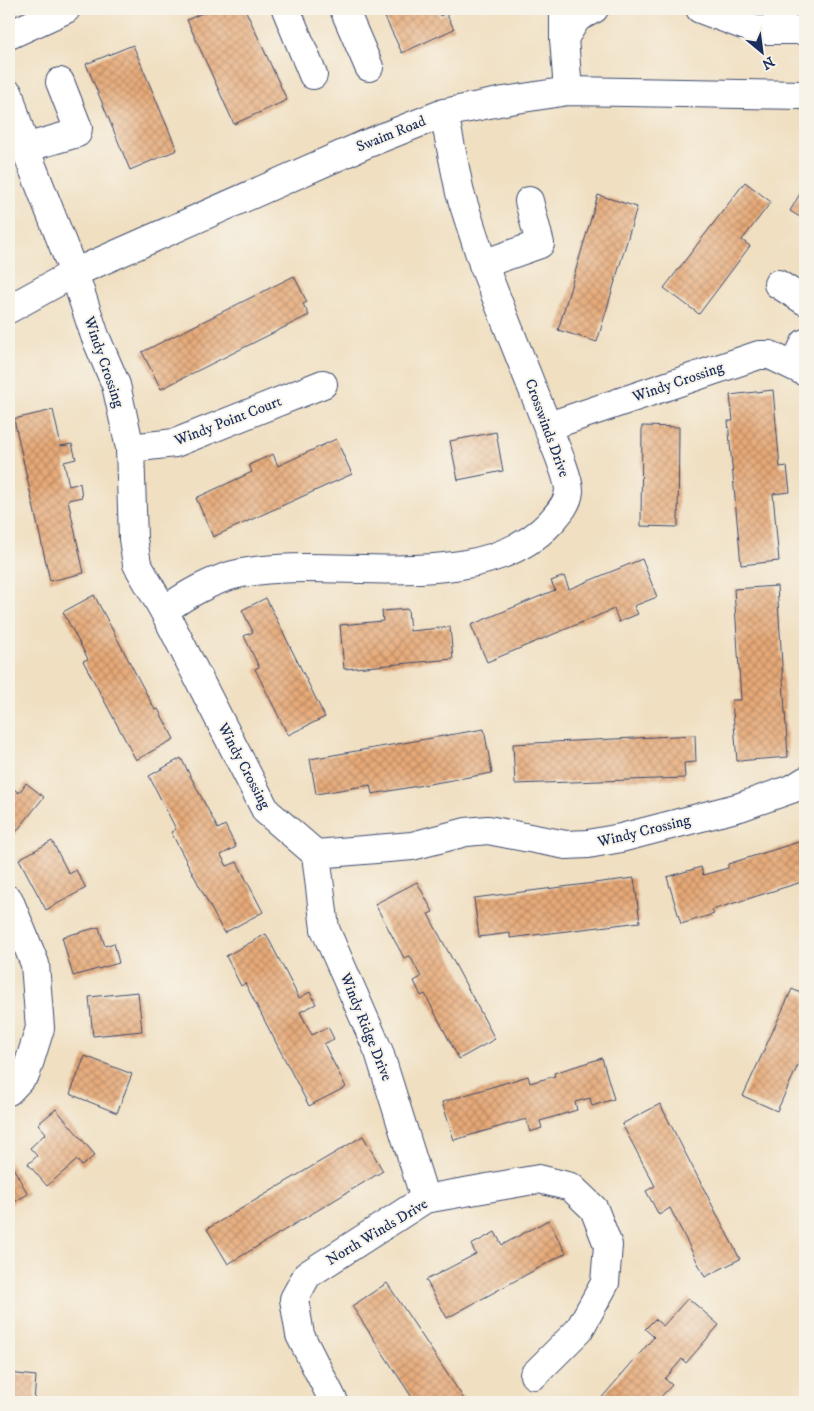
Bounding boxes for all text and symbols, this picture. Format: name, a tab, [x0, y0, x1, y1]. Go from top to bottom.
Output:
north arrow	[736, 28, 786, 78]
text: N	[758, 52, 777, 73]
street label: Swaim Road	[354, 111, 429, 157]
street label: Windy Crossing	[79, 313, 129, 411]
street label: Windy Crossing	[629, 357, 727, 407]
street label: Crosswinds Drive	[520, 376, 574, 480]
street label: Windy Point Court	[171, 392, 285, 451]
street label: Windy Crossing	[213, 719, 275, 813]
street label: Windy Crossing	[595, 810, 693, 852]
street label: Windy Ridge Drive	[335, 969, 396, 1084]
street label: North Winds Drive	[323, 1194, 431, 1270]

